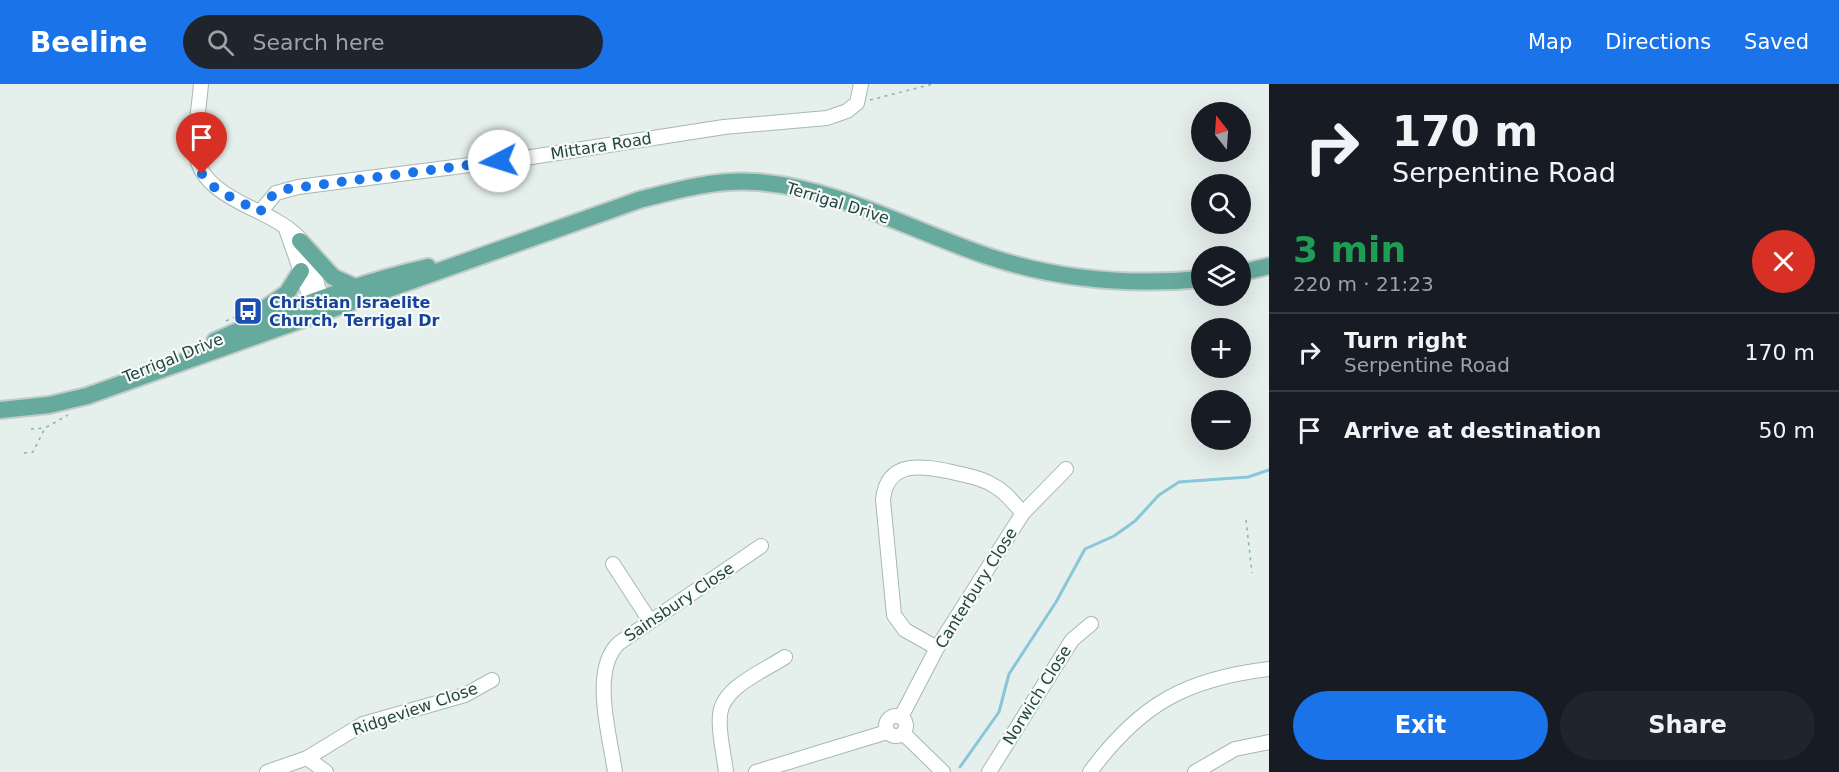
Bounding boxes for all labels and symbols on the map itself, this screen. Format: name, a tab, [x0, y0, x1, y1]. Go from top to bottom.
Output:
north arrow	[1191, 102, 1251, 162]
pin	[176, 112, 227, 174]
position arrow	[467, 129, 531, 193]
street label: Mittara Road	[549, 129, 653, 163]
street label: Terrigal Drive	[783, 178, 892, 228]
place label: Christian Israelite Church, Terrigal Dr	[269, 293, 439, 330]
bus stop icon: Christian Israelite Church, Terrigal Dr	[232, 295, 264, 327]
street label: Terrigal Drive	[119, 329, 226, 387]
street label: Canterbury Close	[931, 524, 1021, 652]
street label: Sainsbury Close	[621, 558, 737, 646]
street label: Norwich Close	[999, 642, 1075, 748]
street label: Ridgeview Close	[350, 679, 480, 739]

